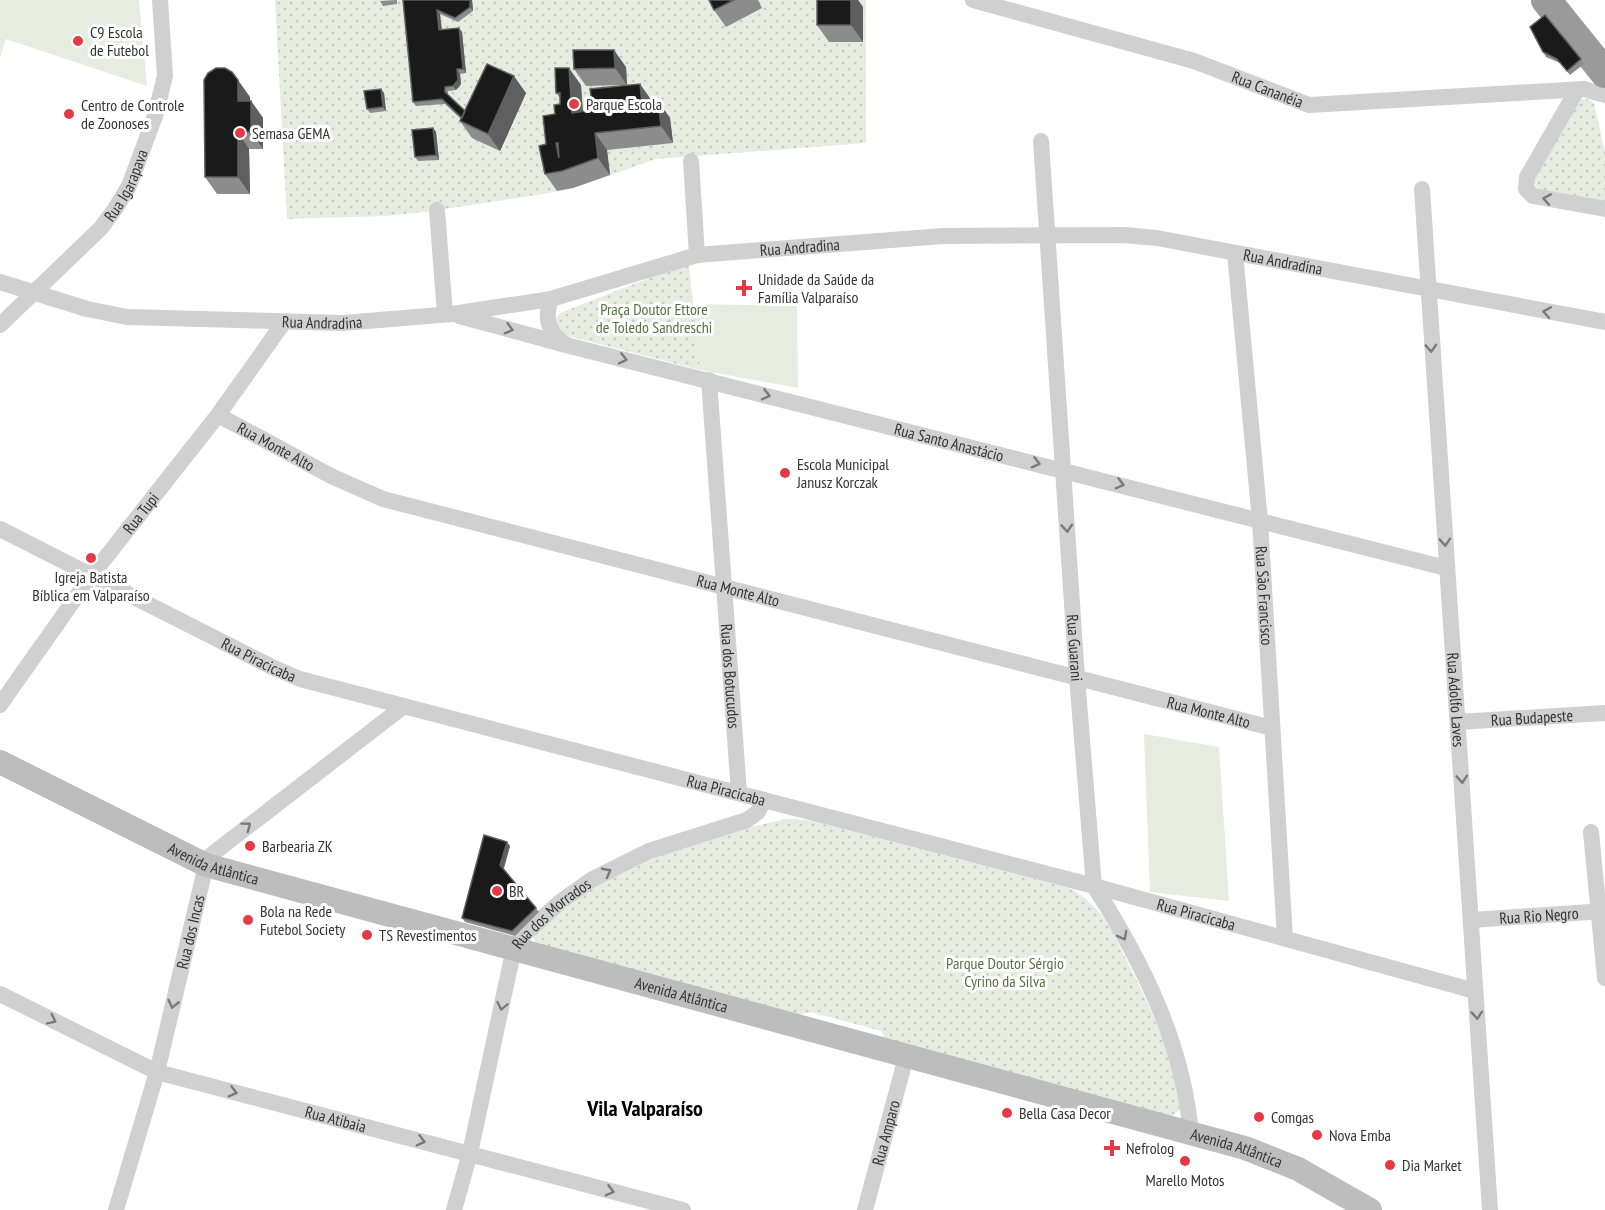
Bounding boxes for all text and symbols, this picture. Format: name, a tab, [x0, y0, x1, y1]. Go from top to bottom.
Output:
place label: C9 Escola de Futebol	[90, 22, 149, 60]
marker: C9 Escola de Futebol	[71, 34, 85, 48]
street label: Rua Cananéia	[1229, 66, 1306, 112]
place label: Parque Escola	[586, 94, 662, 114]
place label: Centro de Controle de Zoonoses	[81, 95, 184, 133]
marker: Parque Escola	[567, 97, 581, 111]
marker: Centro de Controle de Zoonoses	[62, 107, 76, 121]
place label: Semasa GEMA	[252, 123, 330, 143]
marker: Semasa GEMA	[233, 126, 247, 140]
street label: Rua Igarapava	[99, 146, 152, 225]
one-way arrow	[1543, 193, 1553, 206]
street label: Rua Andradina	[759, 234, 840, 260]
street label: Rua Andradina	[1242, 244, 1324, 279]
place label: Unidade da Saúde da Família Valparaíso	[758, 269, 874, 307]
marker: Unidade da Saúde da Família Valparaíso	[735, 279, 753, 297]
park label: Praça Doutor Ettore de Toledo Sandreschi	[596, 299, 712, 337]
one-way arrow	[1543, 306, 1552, 318]
street label: Rua Andradina	[282, 311, 363, 333]
one-way arrow	[504, 322, 514, 335]
one-way arrow	[1424, 343, 1437, 352]
one-way arrow	[618, 352, 628, 365]
one-way arrow	[760, 387, 770, 400]
street label: Rua Monte Alto	[234, 417, 318, 475]
street label: Rua Santo Anastácio	[892, 419, 1006, 466]
place label: Escola Municipal Janusz Korczak	[796, 454, 889, 492]
one-way arrow	[1031, 455, 1041, 468]
marker: Escola Municipal Janusz Korczak	[778, 466, 792, 480]
one-way arrow	[1115, 477, 1125, 490]
street label: Rua Tupi	[118, 488, 163, 538]
one-way arrow	[1061, 524, 1074, 533]
one-way arrow	[1438, 538, 1451, 547]
street label: Rua São Francisco	[1252, 545, 1277, 646]
marker: Igreja Batista Bíblica em Valparaíso	[84, 551, 98, 565]
place label: Igreja Batista Bíblica em Valparaíso	[32, 567, 150, 605]
street label: Rua Monte Alto	[694, 570, 782, 611]
street label: Rua Guarani	[1063, 614, 1087, 682]
street label: Rua dos Botucudos	[717, 623, 744, 729]
street label: Rua Piracicaba	[218, 633, 299, 686]
street label: Rua Adolfo Laves	[1443, 652, 1469, 748]
street label: Rua Monte Alto	[1165, 692, 1252, 732]
street label: Rua Budapeste	[1490, 705, 1573, 730]
street label: Rua Piracicaba	[685, 770, 768, 810]
one-way arrow	[1455, 774, 1468, 783]
one-way arrow	[241, 822, 252, 833]
place label: Barbearia ZK	[262, 836, 333, 856]
street label: Avenida Atlântica	[165, 838, 261, 889]
marker: Barbearia ZK	[243, 839, 257, 853]
one-way arrow	[601, 868, 611, 879]
street label: Rua dos Morrados	[507, 873, 595, 953]
place label: BR	[509, 881, 525, 901]
marker: BR	[490, 884, 504, 898]
street label: Rua dos Incas	[172, 893, 209, 971]
street label: Rua Piracicaba	[1155, 894, 1238, 935]
place label: Bola na Rede Futebol Society	[260, 901, 345, 939]
street label: Rua Rio Negro	[1499, 903, 1579, 928]
marker: Bola na Rede Futebol Society	[241, 913, 255, 927]
place label: TS Revestimentos	[379, 925, 477, 945]
marker: TS Revestimentos	[360, 928, 374, 942]
one-way arrow	[1116, 930, 1127, 941]
park label: Parque Doutor Sérgio Cyrino da Silva	[946, 953, 1064, 991]
street label: Avenida Atlântica	[633, 972, 730, 1017]
one-way arrow	[167, 999, 180, 1009]
one-way arrow	[496, 1000, 509, 1010]
one-way arrow	[1470, 1011, 1483, 1020]
one-way arrow	[46, 1013, 57, 1024]
one-way arrow	[227, 1084, 237, 1097]
district label: Vila Valparaíso	[586, 1094, 703, 1122]
street label: Rua Amparo	[867, 1098, 904, 1168]
street label: Rua Atibaia	[303, 1101, 368, 1136]
place label: Bella Casa Decor	[1019, 1103, 1111, 1123]
marker: Bella Casa Decor	[1000, 1106, 1014, 1120]
place label: Comgas	[1271, 1107, 1314, 1127]
marker: Comgas	[1252, 1110, 1266, 1124]
street label: Avenida Atlântica	[1188, 1124, 1286, 1172]
place label: Nova Emba	[1329, 1125, 1391, 1145]
marker: Nova Emba	[1310, 1128, 1324, 1142]
one-way arrow	[416, 1133, 426, 1146]
place label: Nefrolog	[1126, 1138, 1174, 1158]
marker: Nefrolog	[1103, 1139, 1121, 1157]
marker: Marello Motos	[1178, 1154, 1192, 1168]
place label: Dia Market	[1402, 1155, 1462, 1175]
marker: Dia Market	[1383, 1158, 1397, 1172]
place label: Marello Motos	[1145, 1170, 1225, 1190]
one-way arrow	[605, 1183, 615, 1196]

